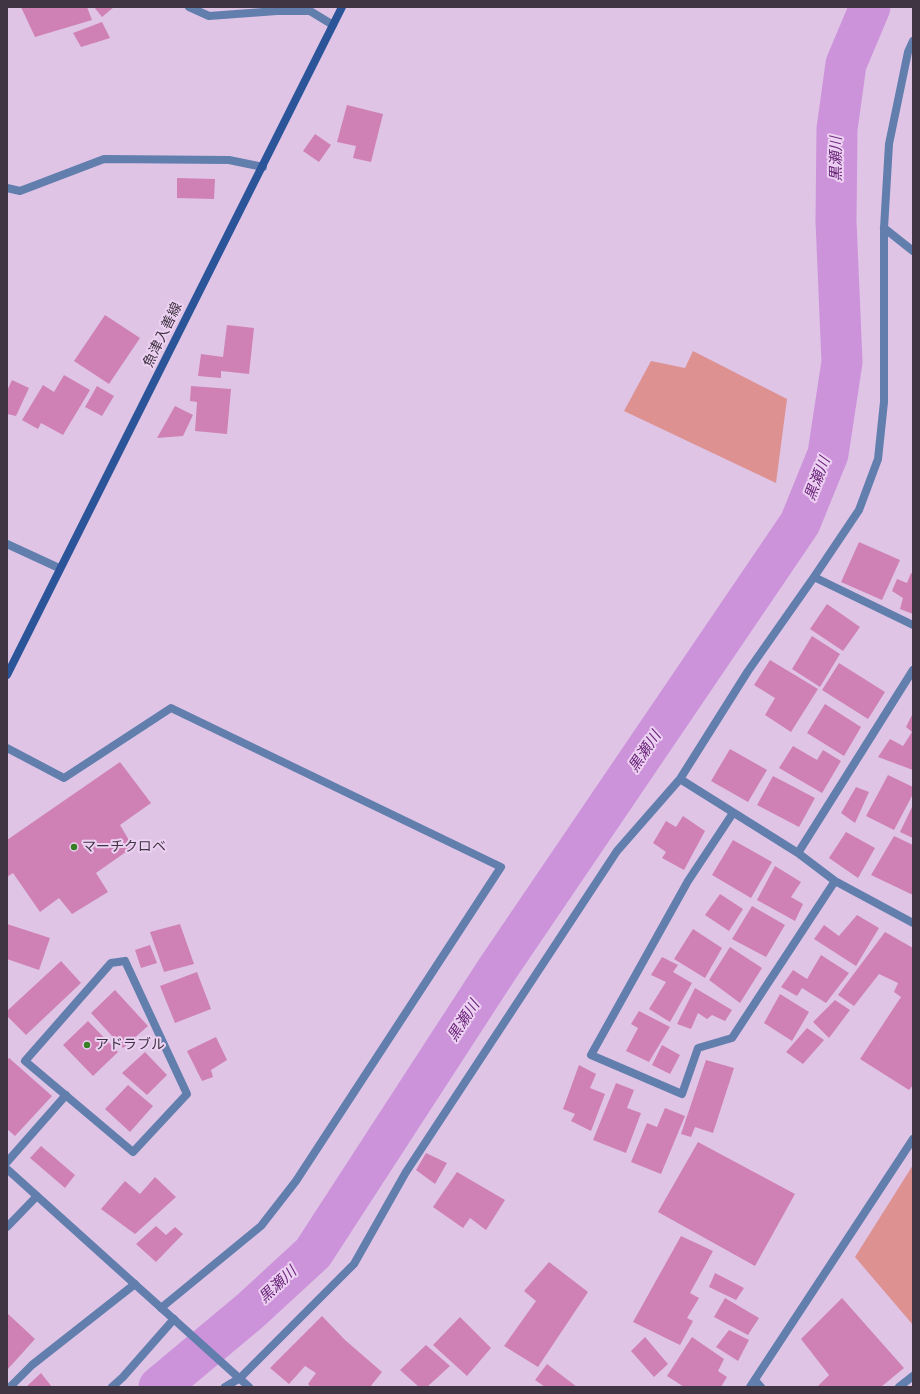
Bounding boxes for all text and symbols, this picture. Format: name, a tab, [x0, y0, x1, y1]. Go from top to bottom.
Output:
water label: 黒瀬川	[828, 137, 846, 181]
street label: 魚津入善線	[140, 300, 186, 370]
water label: 黒瀬川	[802, 455, 834, 503]
water label: 黒瀬川	[625, 728, 665, 776]
place label: マーチクロベ	[82, 839, 166, 855]
marker: マーチクロベ	[69, 842, 79, 852]
water label: 黒瀬川	[444, 997, 484, 1045]
place label: アドラブル	[95, 1037, 165, 1053]
marker: アドラブル	[82, 1040, 92, 1050]
water label: 黒瀬川	[255, 1263, 301, 1307]

